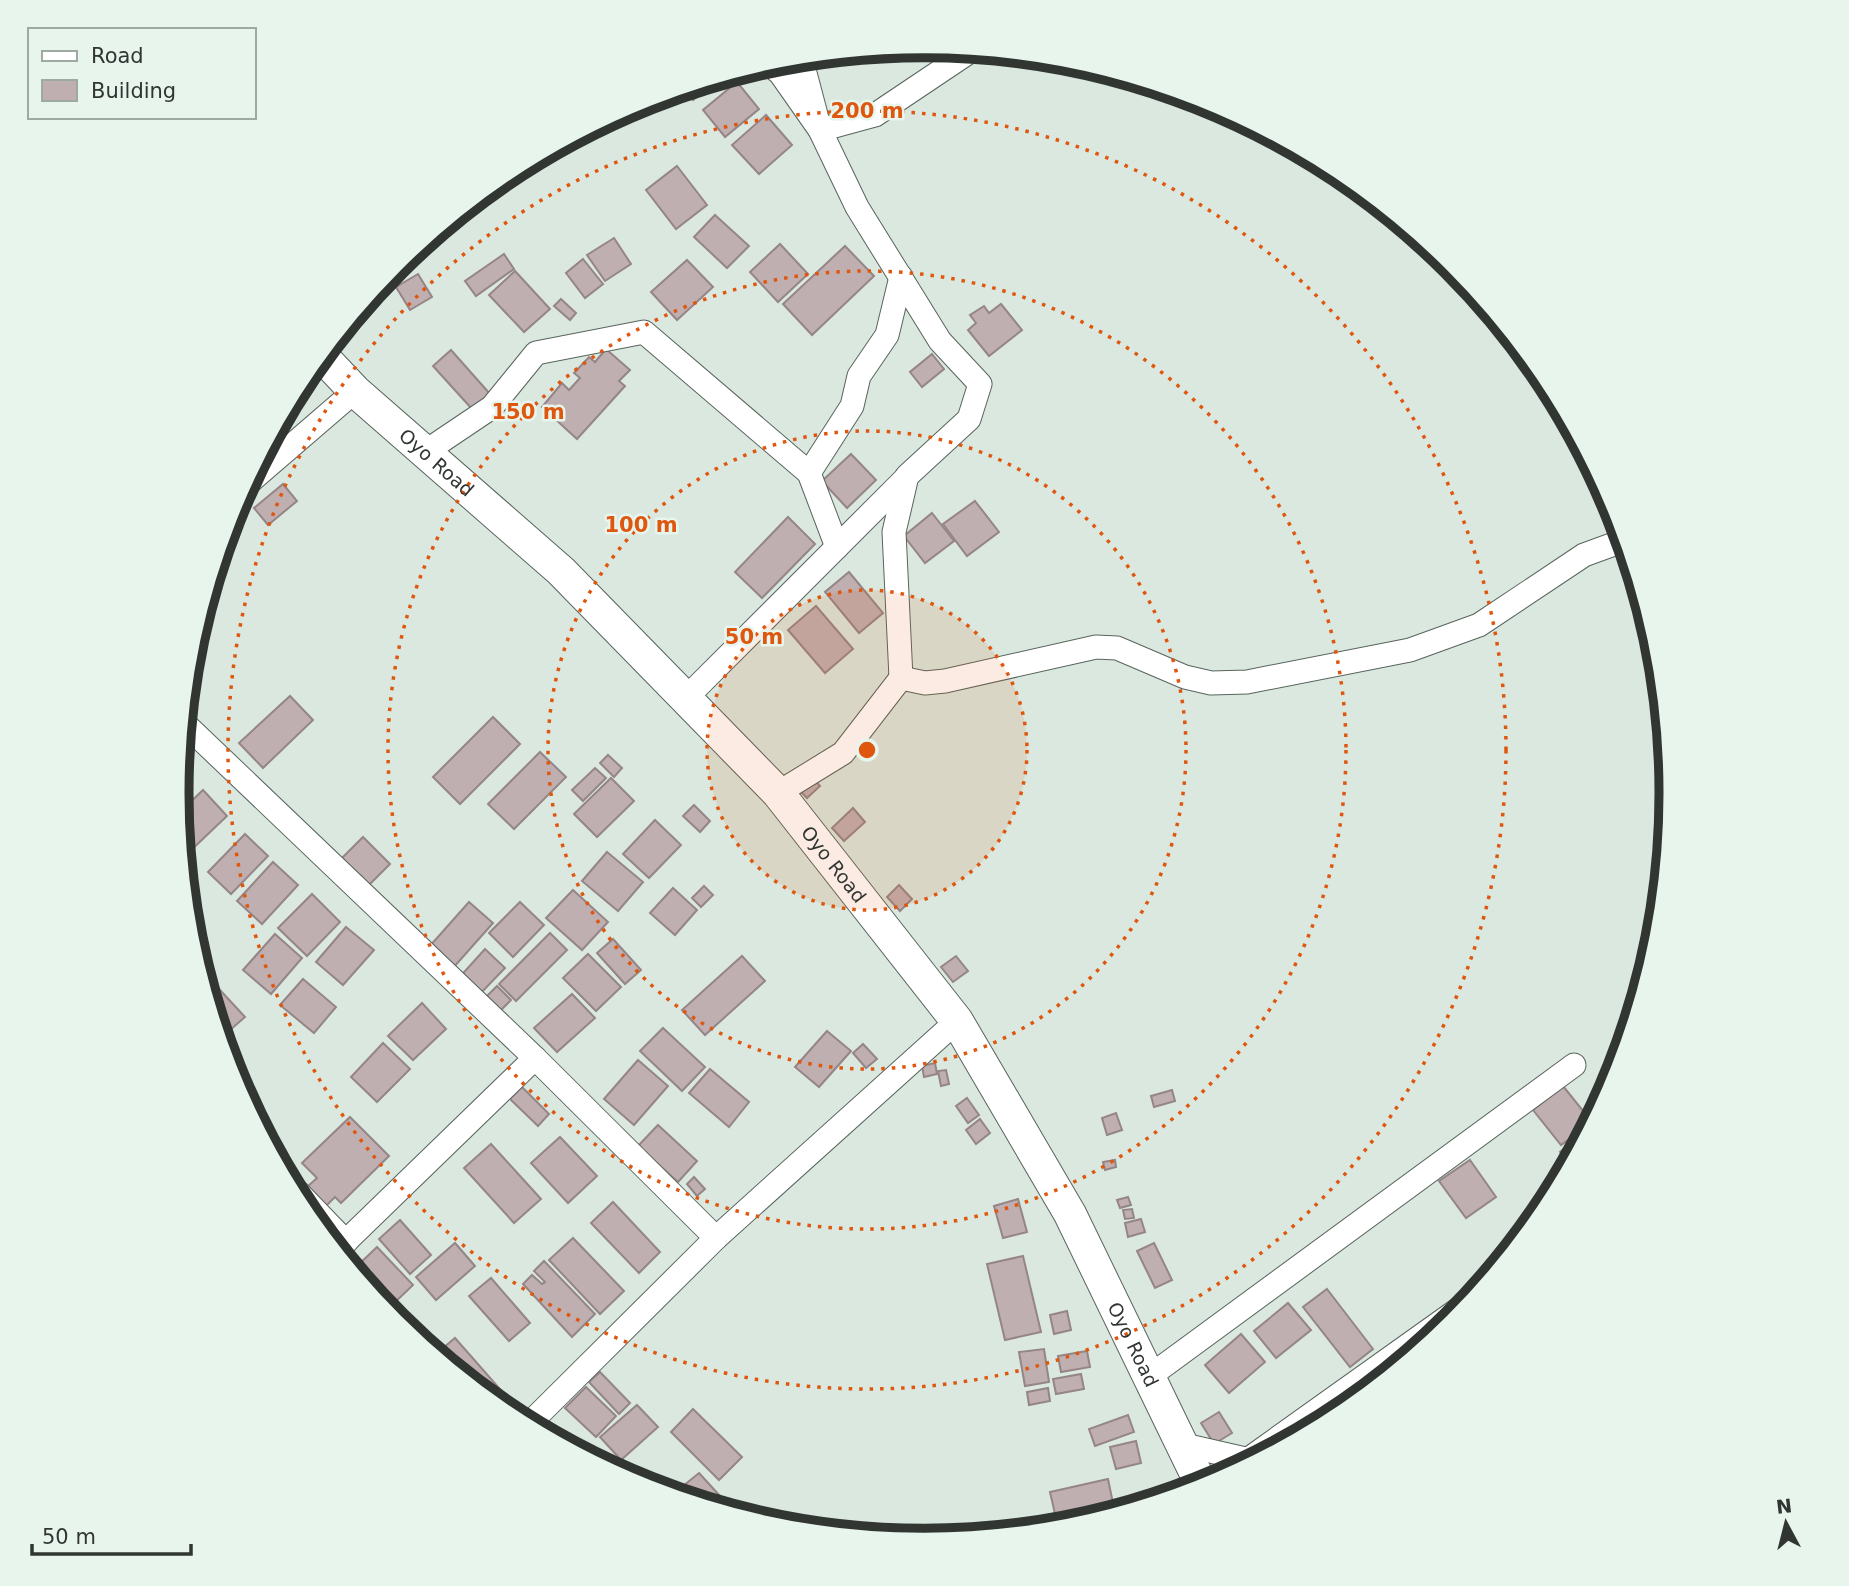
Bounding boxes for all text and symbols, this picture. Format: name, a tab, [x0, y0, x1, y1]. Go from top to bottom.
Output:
legend	[28, 28, 256, 119]
text: Road	[91, 44, 144, 68]
text: Building	[91, 79, 176, 103]
text: 200 m	[830, 99, 904, 123]
text: 150 m	[491, 400, 565, 424]
street label: Oyo Road	[395, 424, 478, 501]
text: 100 m	[604, 513, 678, 537]
text: 50 m	[725, 625, 783, 649]
centre of rings	[855, 738, 879, 762]
street label: Oyo Road	[797, 821, 871, 907]
street label: Oyo Road	[1103, 1298, 1163, 1390]
north arrow	[1751, 1488, 1821, 1558]
text: N	[1775, 1494, 1793, 1518]
scale bar	[32, 1512, 191, 1556]
text: 50 m	[42, 1525, 96, 1549]

